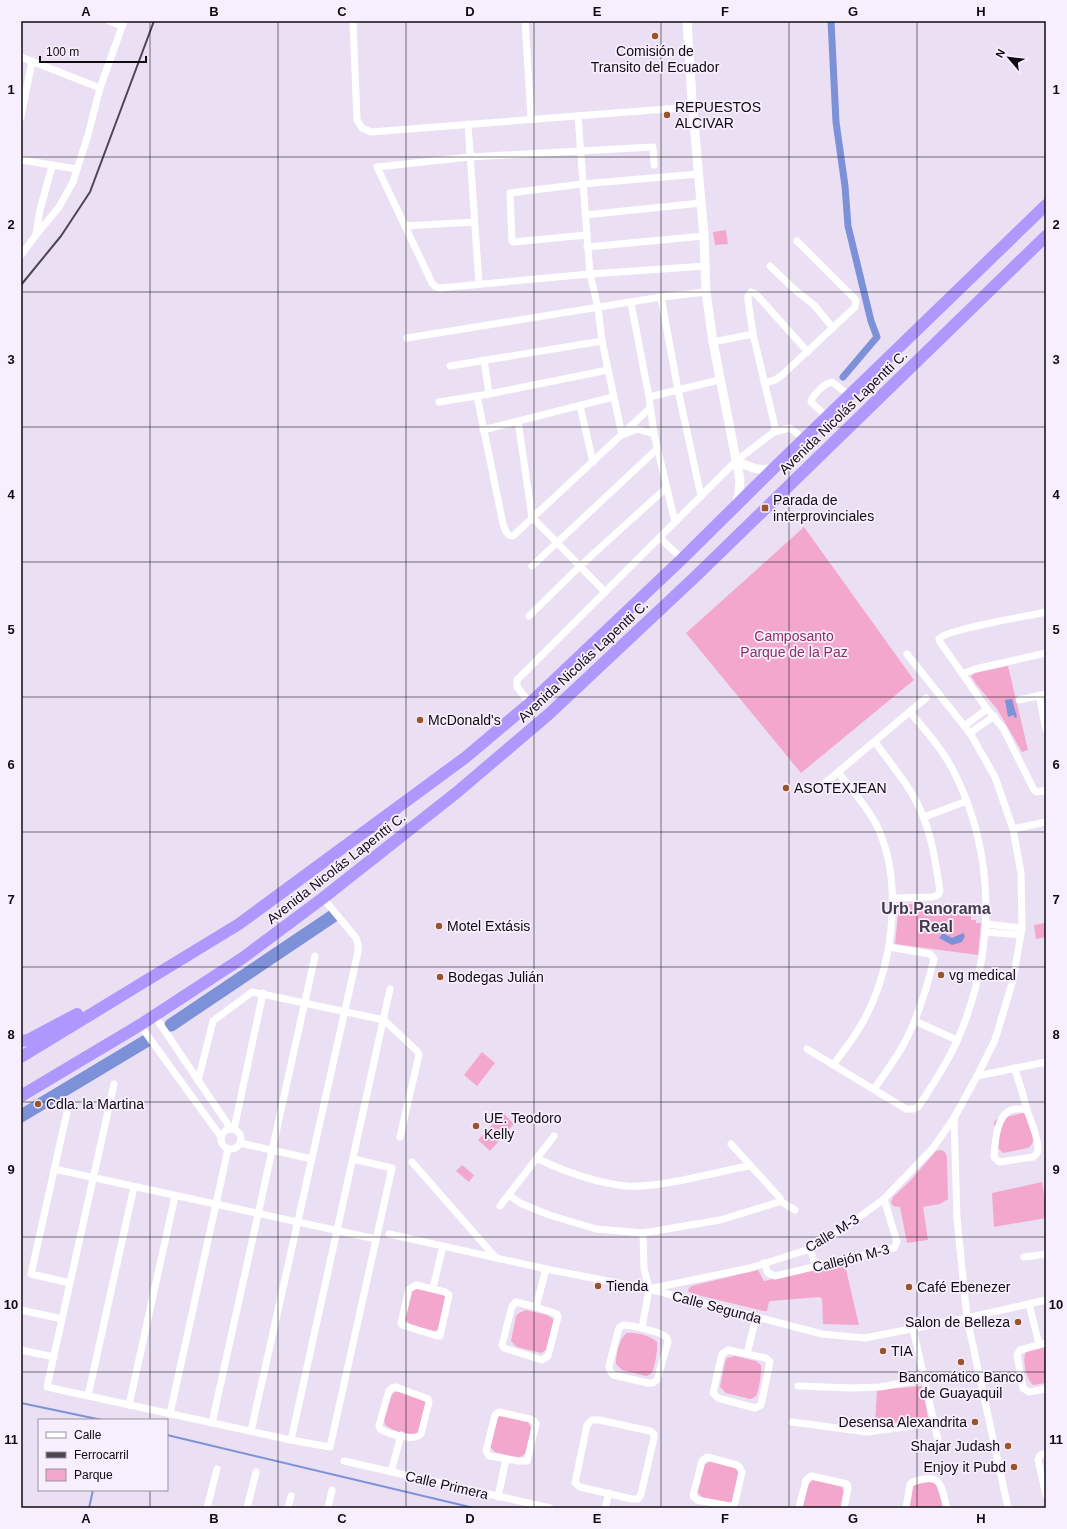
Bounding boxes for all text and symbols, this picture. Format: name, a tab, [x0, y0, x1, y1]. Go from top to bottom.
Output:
text: A	[81, 4, 91, 19]
text: B	[209, 4, 219, 19]
text: C	[337, 4, 347, 19]
text: D	[465, 4, 475, 19]
text: E	[593, 4, 602, 19]
text: F	[721, 4, 729, 19]
text: G	[848, 4, 858, 19]
text: H	[976, 4, 986, 19]
marker: Comisión de Transito del Ecuador	[650, 31, 660, 41]
scale bar	[40, 38, 146, 64]
north arrow	[989, 38, 1029, 78]
place label: Comisión de Transito del Ecuador	[591, 43, 720, 75]
text: 100 m	[46, 45, 79, 59]
text: N	[993, 47, 1007, 60]
text: 1	[7, 82, 15, 97]
text: 1	[1052, 82, 1060, 97]
place label: REPUESTOS ALCIVAR	[675, 99, 761, 131]
marker: REPUESTOS ALCIVAR	[662, 110, 672, 120]
text: 2	[7, 217, 15, 232]
text: 2	[1052, 217, 1060, 232]
street label: Avenida Nicolás Lapentti C.	[776, 347, 910, 477]
text: 3	[7, 352, 15, 367]
text: 3	[1052, 352, 1060, 367]
text: 4	[7, 487, 15, 502]
text: 4	[1052, 487, 1060, 502]
place label: Parada de interprovinciales	[773, 492, 874, 524]
marker: Parada de interprovinciales	[760, 503, 770, 513]
street label: Avenida Nicolás Lapentti C.	[515, 597, 651, 725]
text: 5	[7, 622, 15, 637]
text: 5	[1052, 622, 1060, 637]
park label: Camposanto Parque de la Paz	[740, 628, 848, 660]
place label: McDonald's	[428, 712, 501, 728]
marker: McDonald's	[415, 715, 425, 725]
text: 6	[7, 757, 15, 772]
text: 6	[1052, 757, 1060, 772]
place label: ASOTEXJEAN	[794, 780, 887, 796]
marker: ASOTEXJEAN	[781, 783, 791, 793]
street label: Avenida Nicolás Lapentti C.	[263, 809, 409, 927]
text: 7	[7, 892, 15, 907]
text: 7	[1052, 892, 1060, 907]
district label: Urb.Panorama Real	[881, 900, 991, 935]
place label: Motel Extásis	[447, 918, 530, 934]
marker: Motel Extásis	[434, 921, 444, 931]
place label: vg medical	[949, 967, 1016, 983]
place label: Bodegas Julián	[448, 969, 544, 985]
marker: vg medical	[936, 970, 946, 980]
marker: Bodegas Julián	[435, 972, 445, 982]
text: 8	[7, 1027, 15, 1042]
text: 8	[1052, 1027, 1060, 1042]
place label: Cdla. la Martina	[46, 1096, 144, 1112]
marker: Cdla. la Martina	[33, 1099, 43, 1109]
place label: UE. Teodoro Kelly	[484, 1110, 562, 1142]
marker: UE. Teodoro Kelly	[471, 1121, 481, 1131]
text: 9	[7, 1162, 15, 1177]
text: 9	[1052, 1162, 1060, 1177]
street label: Calle M-3	[802, 1211, 862, 1255]
street label: Callejón M-3	[811, 1241, 891, 1275]
place label: Tienda	[606, 1278, 649, 1294]
place label: Café Ebenezer	[917, 1279, 1011, 1295]
marker: Tienda	[593, 1281, 603, 1291]
marker: Café Ebenezer	[904, 1282, 914, 1292]
street label: Calle Segunda	[671, 1287, 764, 1327]
text: 10	[4, 1297, 18, 1312]
text: 10	[1049, 1297, 1063, 1312]
place label: Salon de Belleza	[905, 1314, 1010, 1330]
marker: Salon de Belleza	[1013, 1317, 1023, 1327]
place label: TIA	[891, 1343, 913, 1359]
marker: TIA	[878, 1346, 888, 1356]
marker: Bancomático Banco de Guayaquil	[956, 1357, 966, 1367]
place label: Bancomático Banco de Guayaquil	[899, 1369, 1023, 1401]
place label: Desensa Alexandrita	[839, 1414, 967, 1430]
marker: Desensa Alexandrita	[970, 1417, 980, 1427]
legend	[38, 1419, 168, 1491]
text: Calle	[74, 1428, 102, 1442]
text: 11	[4, 1432, 18, 1447]
text: 11	[1049, 1432, 1063, 1447]
place label: Shajar Judash	[910, 1438, 1000, 1454]
marker: Shajar Judash	[1003, 1441, 1013, 1451]
text: Ferrocarril	[74, 1448, 129, 1462]
place label: Enjoy it Pubd	[924, 1459, 1006, 1475]
marker: Enjoy it Pubd	[1009, 1462, 1019, 1472]
text: Parque	[74, 1468, 113, 1482]
street label: Calle Primera	[404, 1468, 490, 1502]
text: A	[81, 1511, 91, 1526]
text: B	[209, 1511, 219, 1526]
text: C	[337, 1511, 347, 1526]
text: D	[465, 1511, 475, 1526]
text: E	[593, 1511, 602, 1526]
text: F	[721, 1511, 729, 1526]
text: G	[848, 1511, 858, 1526]
text: H	[976, 1511, 986, 1526]

